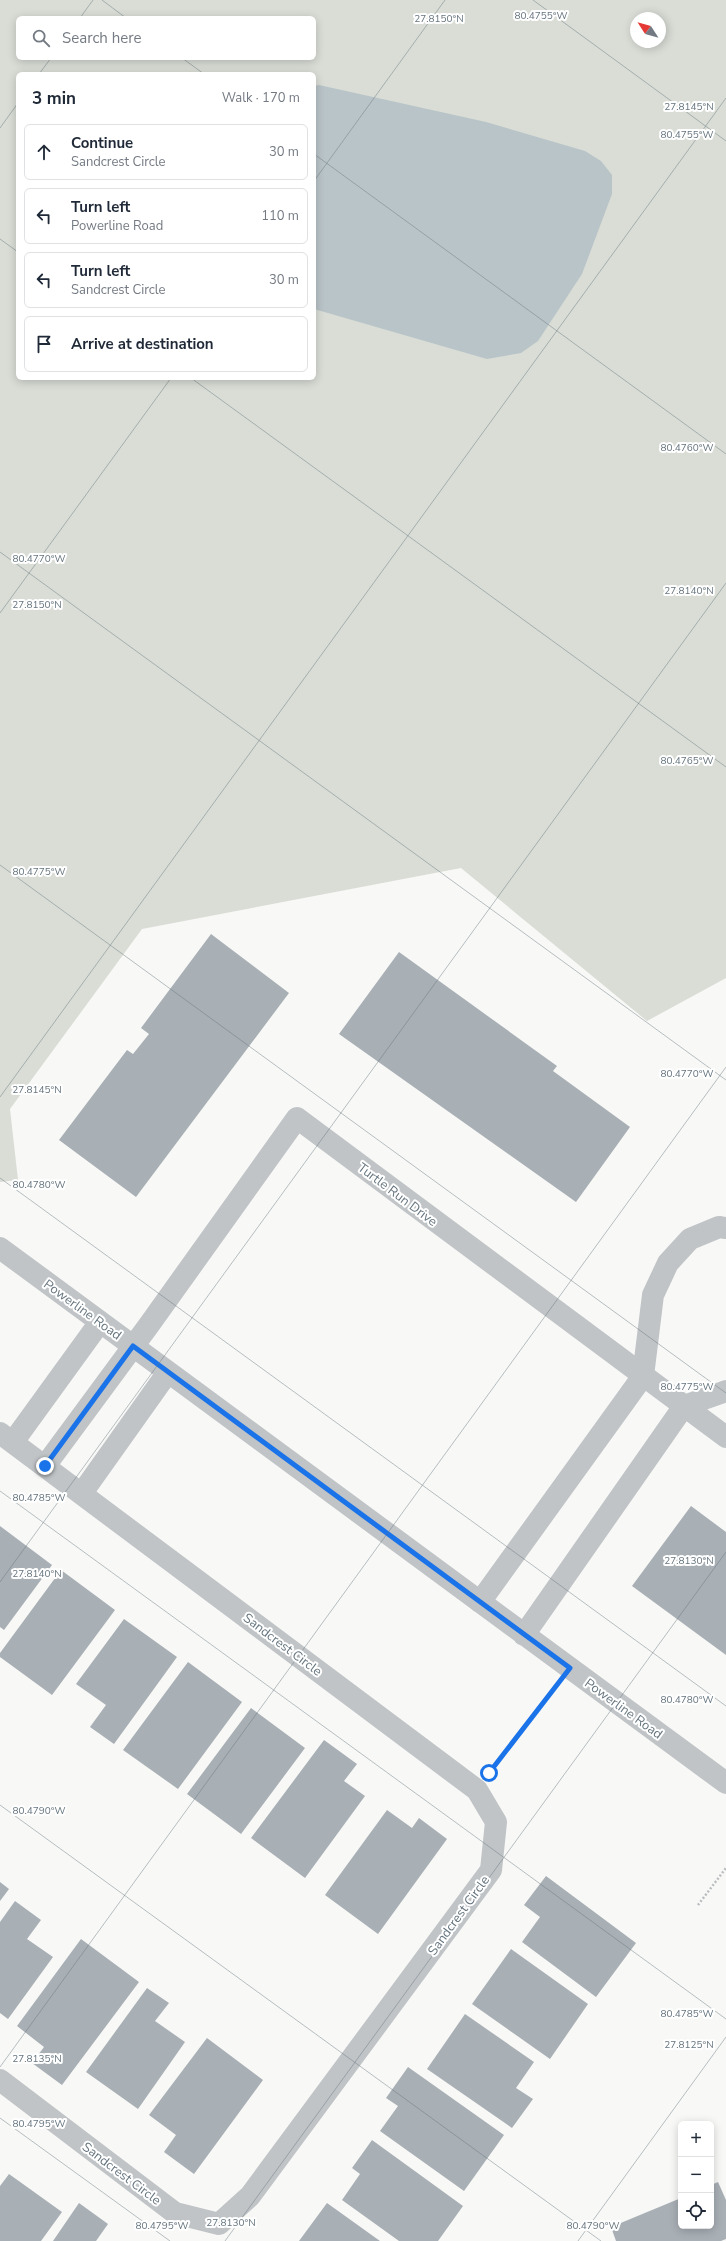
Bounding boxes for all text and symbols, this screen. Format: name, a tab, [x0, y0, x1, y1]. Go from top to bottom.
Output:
text: 80.4755°W	[514, 9, 568, 23]
text: 27.8150°N	[414, 12, 464, 26]
north arrow	[630, 12, 666, 48]
search box	[16, 16, 316, 60]
icon: search	[30, 27, 52, 49]
text: Search here	[62, 28, 142, 48]
text: 3 min	[32, 87, 76, 110]
text: Walk · 170 m	[222, 89, 300, 107]
text: 27.8145°N	[664, 100, 714, 114]
text: 80.4755°W	[660, 128, 714, 142]
text: Continue	[71, 133, 133, 153]
icon: ahead	[33, 141, 55, 163]
text: 30 m	[269, 143, 299, 161]
text: Sandcrest Circle	[71, 153, 166, 171]
text: Turn left	[71, 197, 130, 217]
icon: left	[33, 205, 55, 227]
text: 110 m	[261, 207, 299, 225]
text: Powerline Road	[71, 217, 163, 235]
text: Turn left	[71, 261, 130, 281]
icon: left	[33, 269, 55, 291]
text: 30 m	[269, 271, 299, 289]
text: Sandcrest Circle	[71, 281, 166, 299]
icon: arrive	[33, 333, 55, 355]
text: Arrive at destination	[71, 334, 214, 354]
text: 80.4760°W	[660, 441, 714, 455]
text: 80.4770°W	[12, 552, 66, 566]
text: 27.8140°N	[664, 584, 714, 598]
text: 27.8150°N	[12, 598, 62, 612]
text: 80.4765°W	[660, 754, 714, 768]
text: 80.4775°W	[12, 865, 66, 879]
text: 80.4770°W	[660, 1067, 714, 1081]
text: 27.8145°N	[12, 1083, 62, 1097]
street label: Turtle Run Drive	[354, 1159, 441, 1231]
text: 80.4780°W	[12, 1178, 66, 1192]
street label: Powerline Road	[40, 1275, 125, 1344]
text: 80.4775°W	[660, 1380, 714, 1394]
route end	[36, 1457, 54, 1475]
text: 80.4785°W	[12, 1491, 66, 1505]
text: 27.8130°N	[664, 1554, 714, 1568]
text: 27.8140°N	[12, 1567, 62, 1581]
street label: Sandcrest Circle	[239, 1609, 326, 1680]
street label: Powerline Road	[581, 1674, 666, 1743]
text: 80.4780°W	[660, 1693, 714, 1707]
route start	[480, 1764, 498, 1782]
text: 80.4790°W	[12, 1804, 66, 1818]
street label: Sandcrest Circle	[424, 1872, 494, 1959]
text: 80.4785°W	[660, 2007, 714, 2021]
text: 27.8125°N	[664, 2038, 714, 2052]
text: 27.8135°N	[12, 2052, 62, 2066]
text: 80.4795°W	[12, 2117, 66, 2131]
map controls	[678, 2121, 714, 2229]
button: +	[678, 2121, 714, 2157]
street label: Sandcrest Circle	[78, 2138, 165, 2209]
button: −	[678, 2157, 714, 2193]
button: locate	[678, 2193, 714, 2229]
text: 27.8130°N	[206, 2216, 256, 2230]
text: 80.4795°W	[135, 2219, 189, 2233]
text: 80.4790°W	[566, 2219, 620, 2233]

